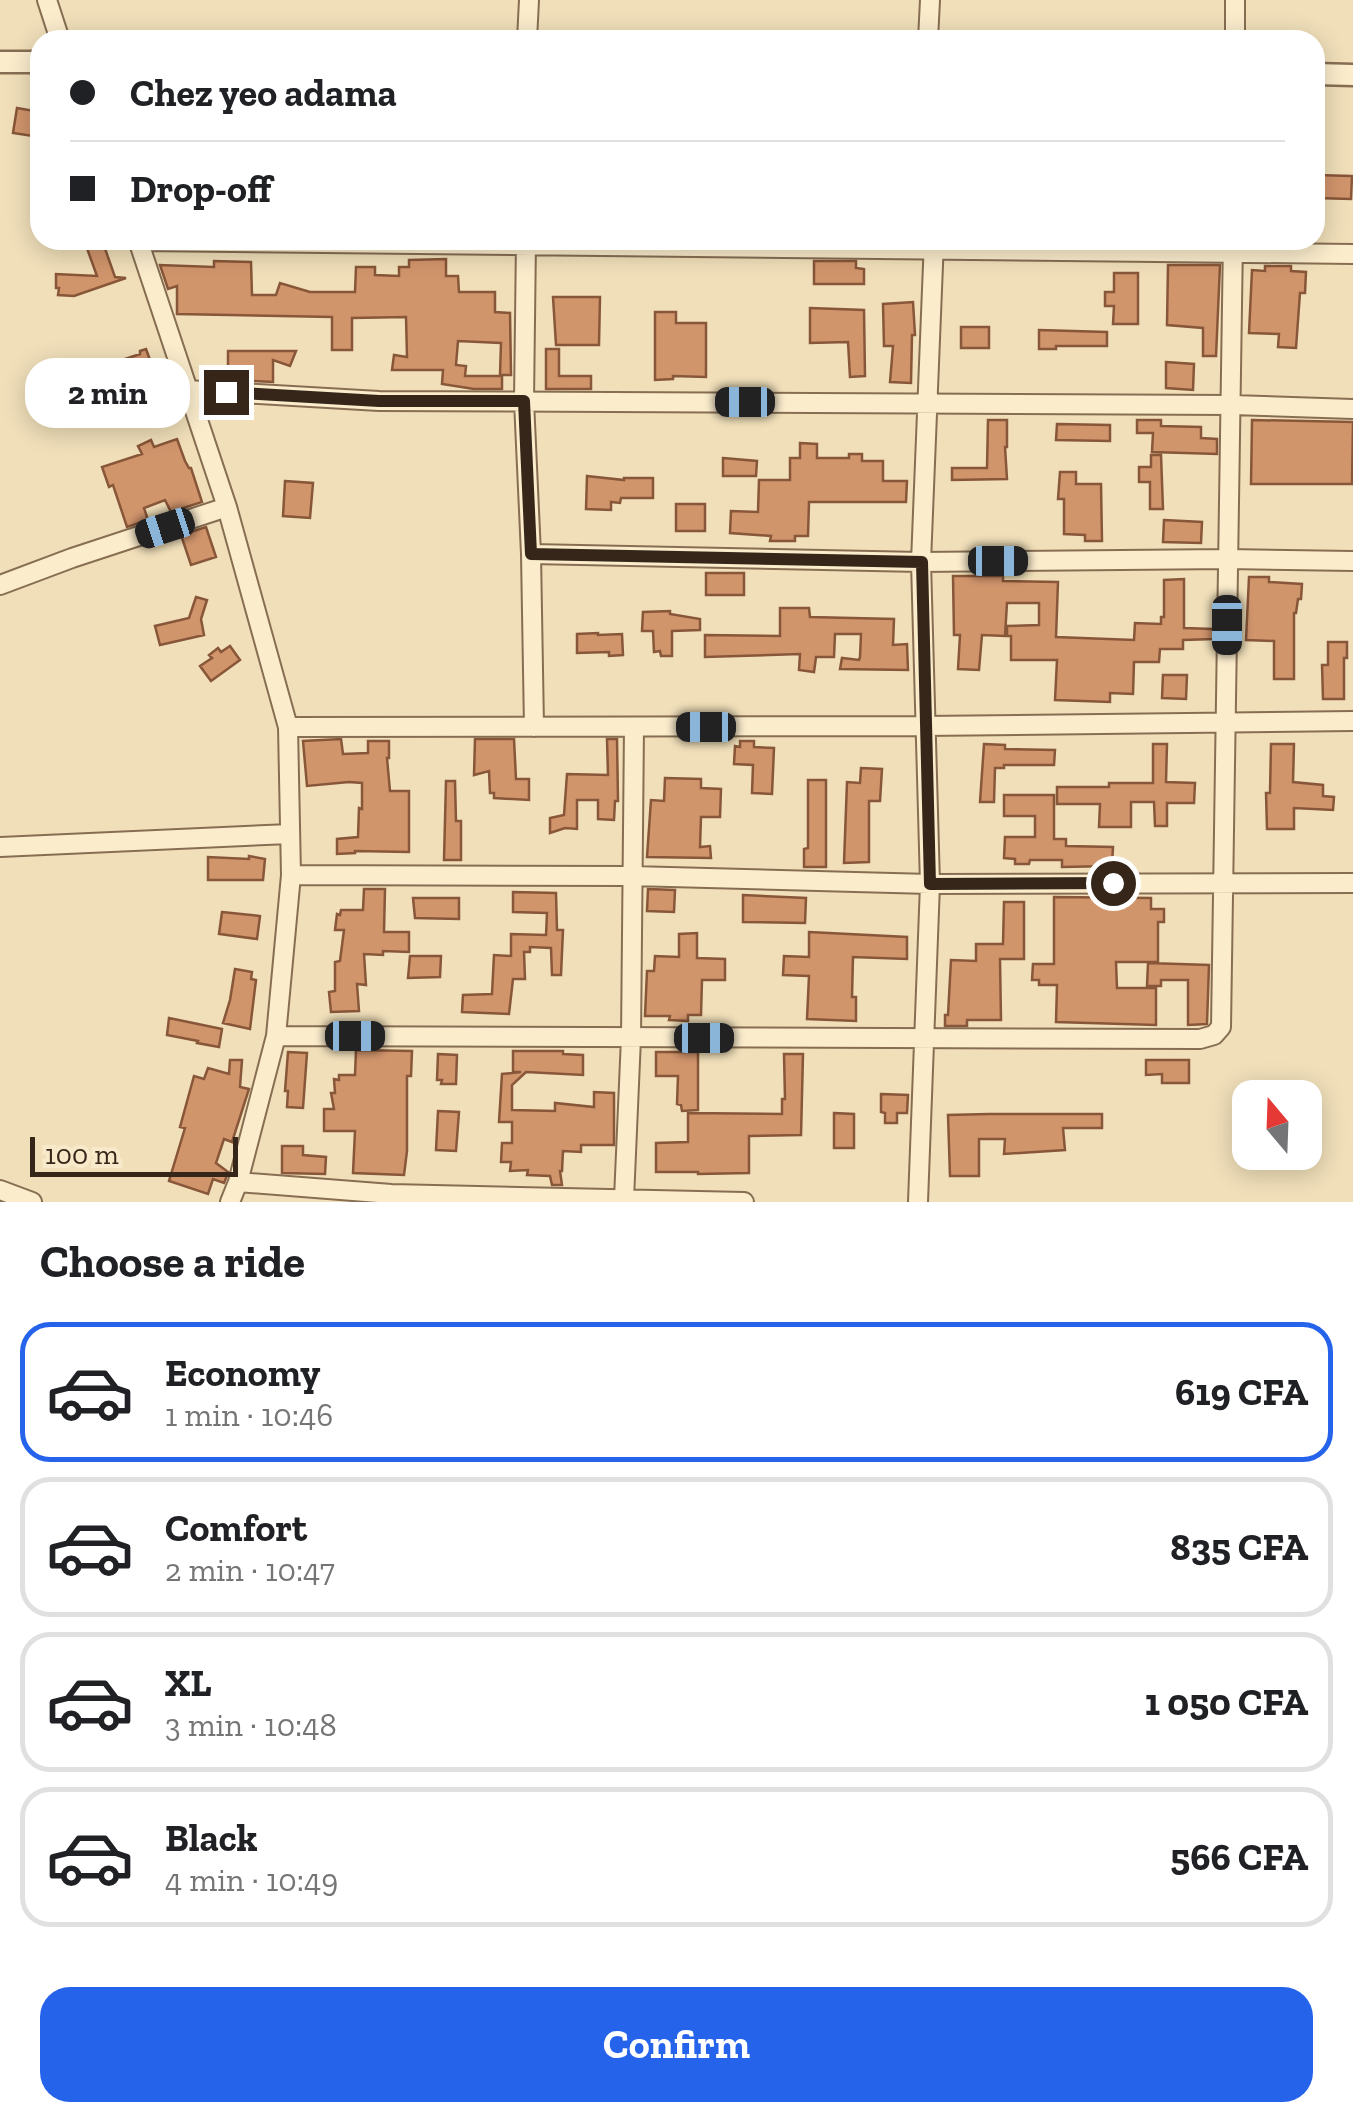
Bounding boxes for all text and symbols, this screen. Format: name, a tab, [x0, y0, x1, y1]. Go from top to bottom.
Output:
text: Chez yeo adama	[130, 70, 397, 116]
text: Drop-off	[130, 166, 271, 212]
callout: 2 min	[26, 357, 191, 427]
route end	[204, 370, 249, 415]
text: 2 min	[68, 374, 147, 412]
car	[715, 387, 775, 417]
car	[132, 504, 198, 552]
car	[968, 546, 1028, 576]
car	[1212, 595, 1242, 655]
car	[676, 712, 736, 742]
route start	[1091, 861, 1136, 906]
car	[325, 1021, 385, 1051]
car	[674, 1023, 734, 1053]
north arrow	[1232, 1080, 1322, 1170]
map controls	[1232, 1080, 1322, 1170]
scale bar	[30, 1132, 238, 1176]
text: 100 m	[45, 1138, 119, 1171]
text: Choose a ride	[40, 1235, 305, 1289]
icon: car	[45, 1347, 135, 1437]
text: Economy	[165, 1350, 320, 1396]
text: 619 CFA	[1175, 1369, 1308, 1415]
text: 1 min · 10:46	[165, 1396, 333, 1434]
icon: car	[45, 1502, 135, 1592]
text: Comfort	[165, 1505, 307, 1551]
text: 835 CFA	[1170, 1524, 1308, 1570]
text: 2 min · 10:47	[165, 1551, 335, 1589]
icon: car	[45, 1657, 135, 1747]
text: XL	[165, 1660, 212, 1706]
text: 1 050 CFA	[1145, 1679, 1308, 1725]
text: 3 min · 10:48	[165, 1706, 337, 1744]
icon: car	[45, 1812, 135, 1902]
text: Black	[165, 1815, 258, 1861]
text: 566 CFA	[1170, 1834, 1308, 1880]
text: 4 min · 10:49	[165, 1861, 338, 1899]
button: Confirm	[40, 1987, 1313, 2102]

